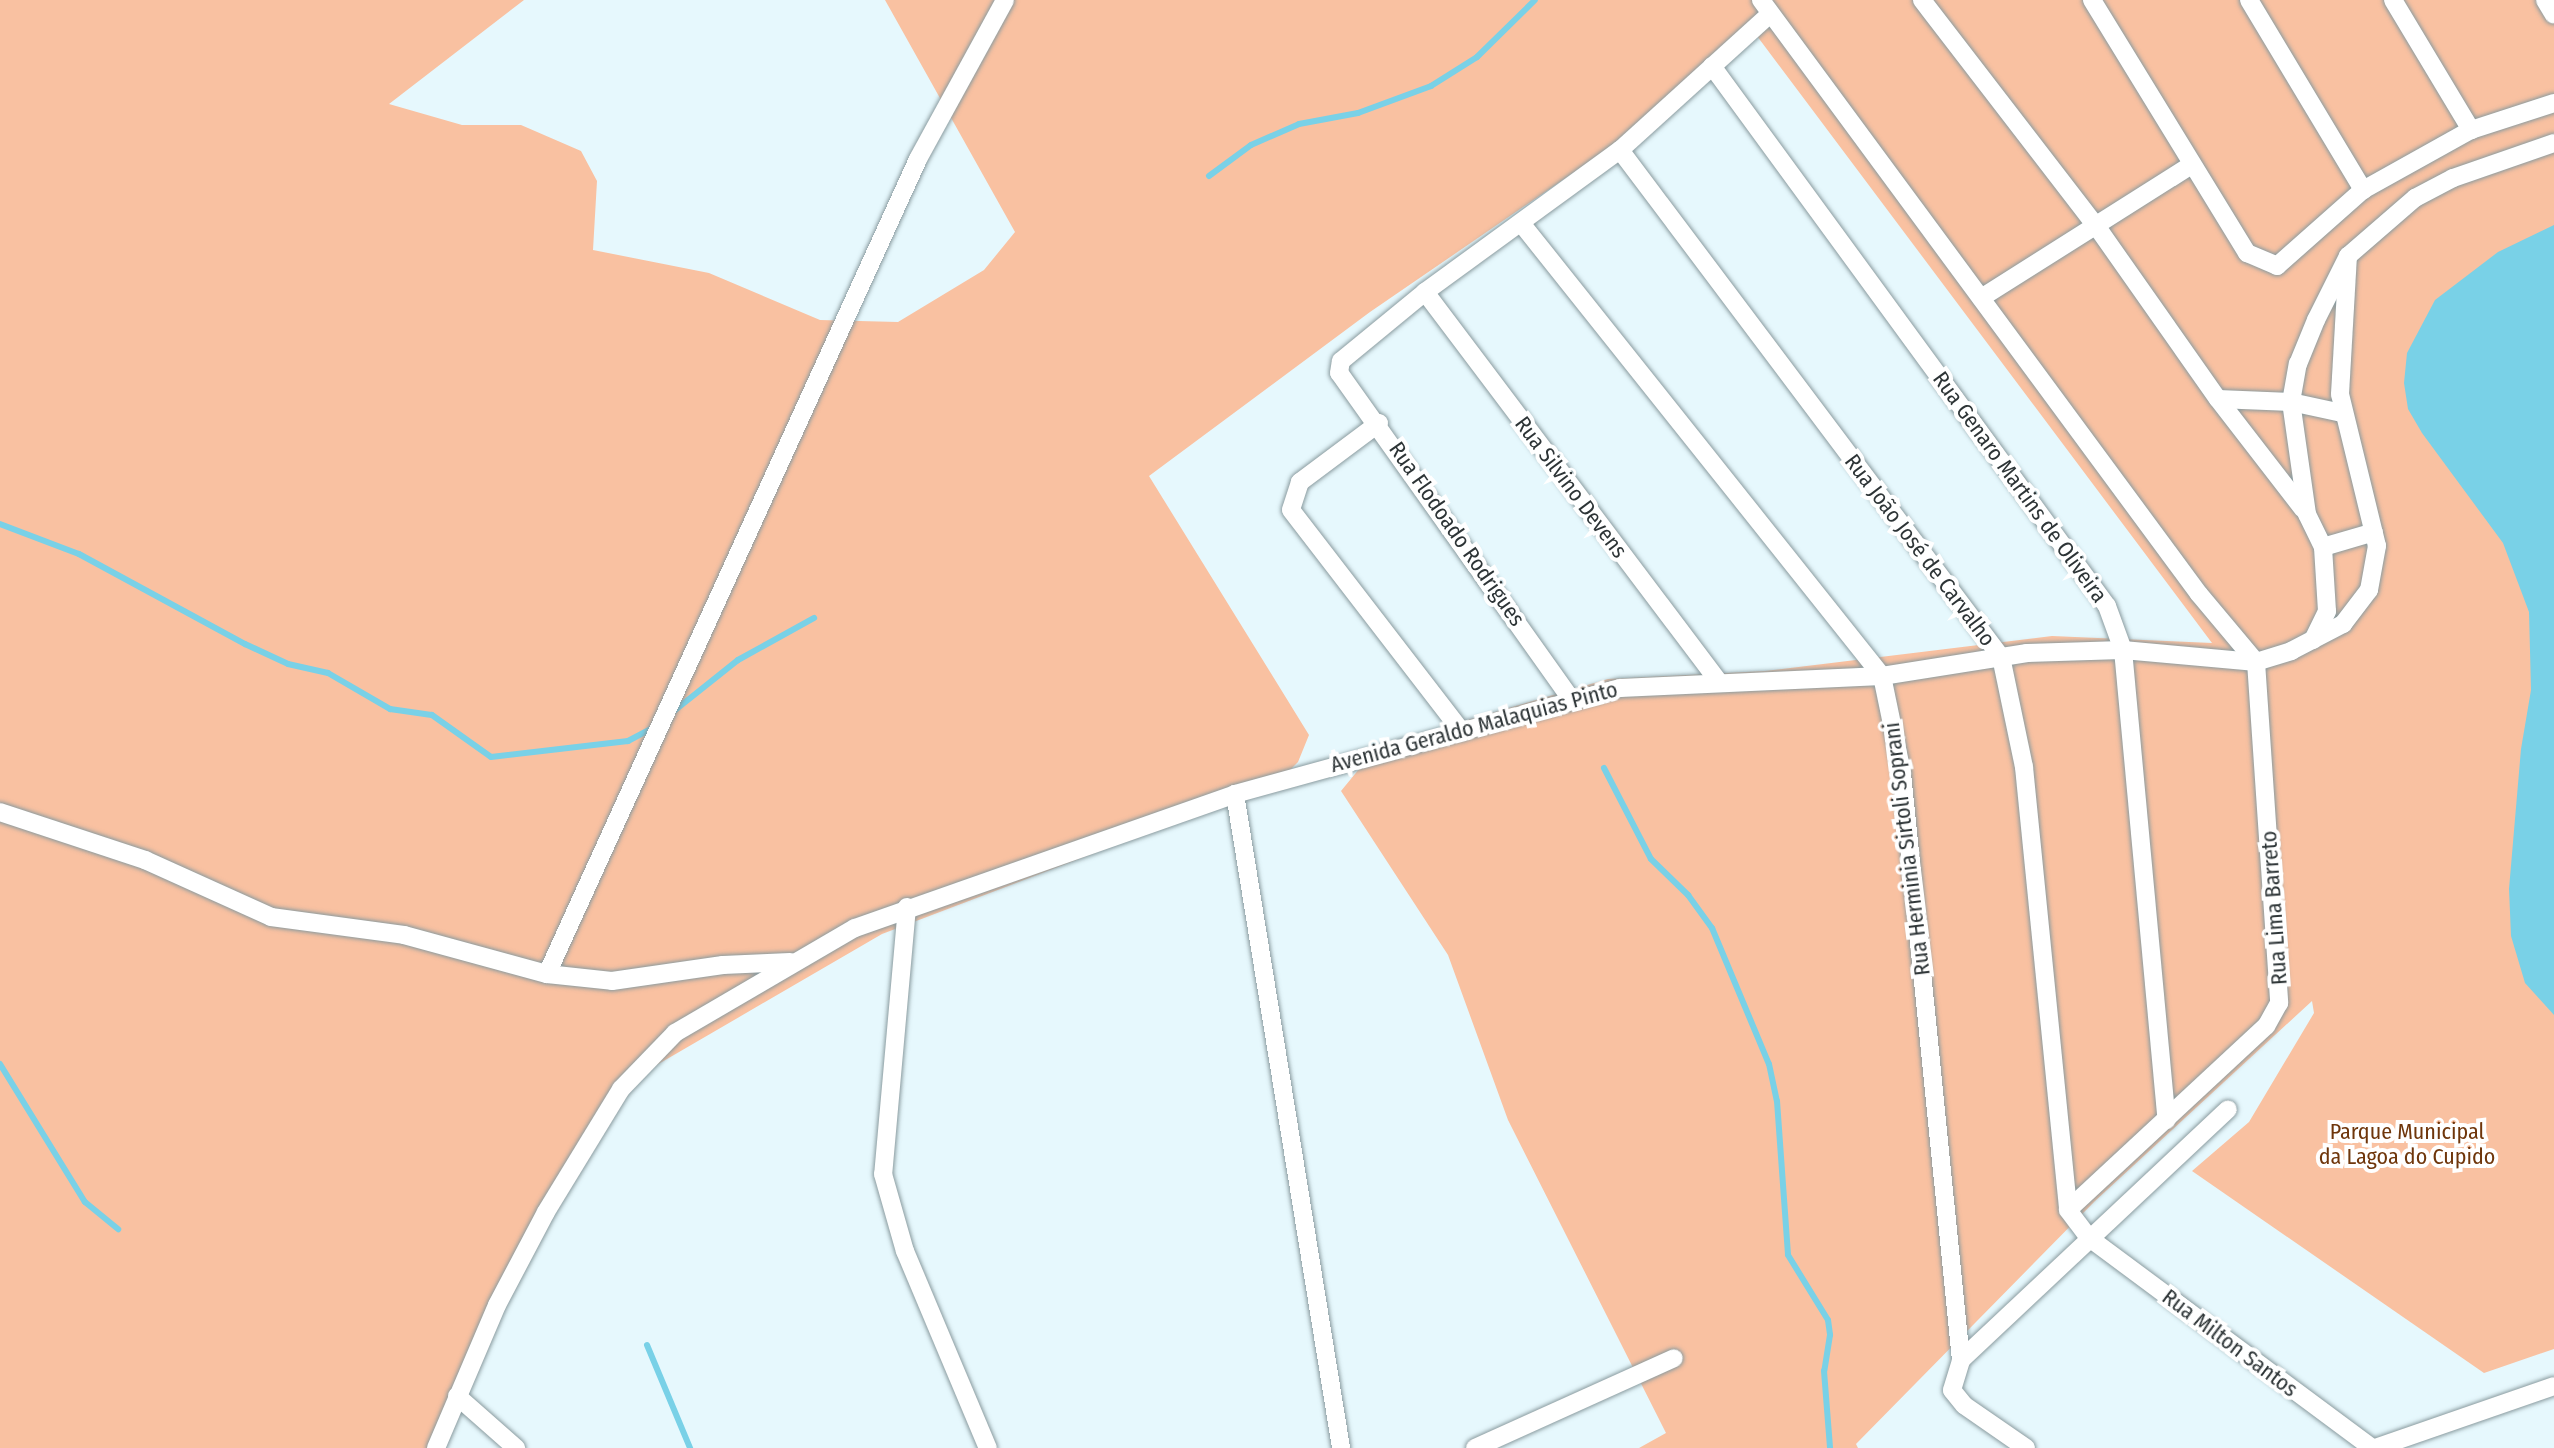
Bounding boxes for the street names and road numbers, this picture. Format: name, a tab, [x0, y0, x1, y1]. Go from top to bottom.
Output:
street label: Rua Genaro Martins de Oliveira	[1927, 366, 2113, 608]
street label: Rua Silvino Devens	[1509, 411, 1633, 563]
street label: Rua Flodoado Rodrigues	[1383, 437, 1531, 631]
street label: Rua João José de Carvalho	[1839, 449, 2001, 651]
street label: Avenida Geraldo Malaquias Pinto	[1328, 676, 1620, 778]
street label: Rua Herminia Sirtoli Soprani	[1878, 721, 1936, 977]
street label: Rua Lima Barreto	[2255, 830, 2293, 986]
street label: Rua Milton Santos	[2157, 1283, 2303, 1403]

